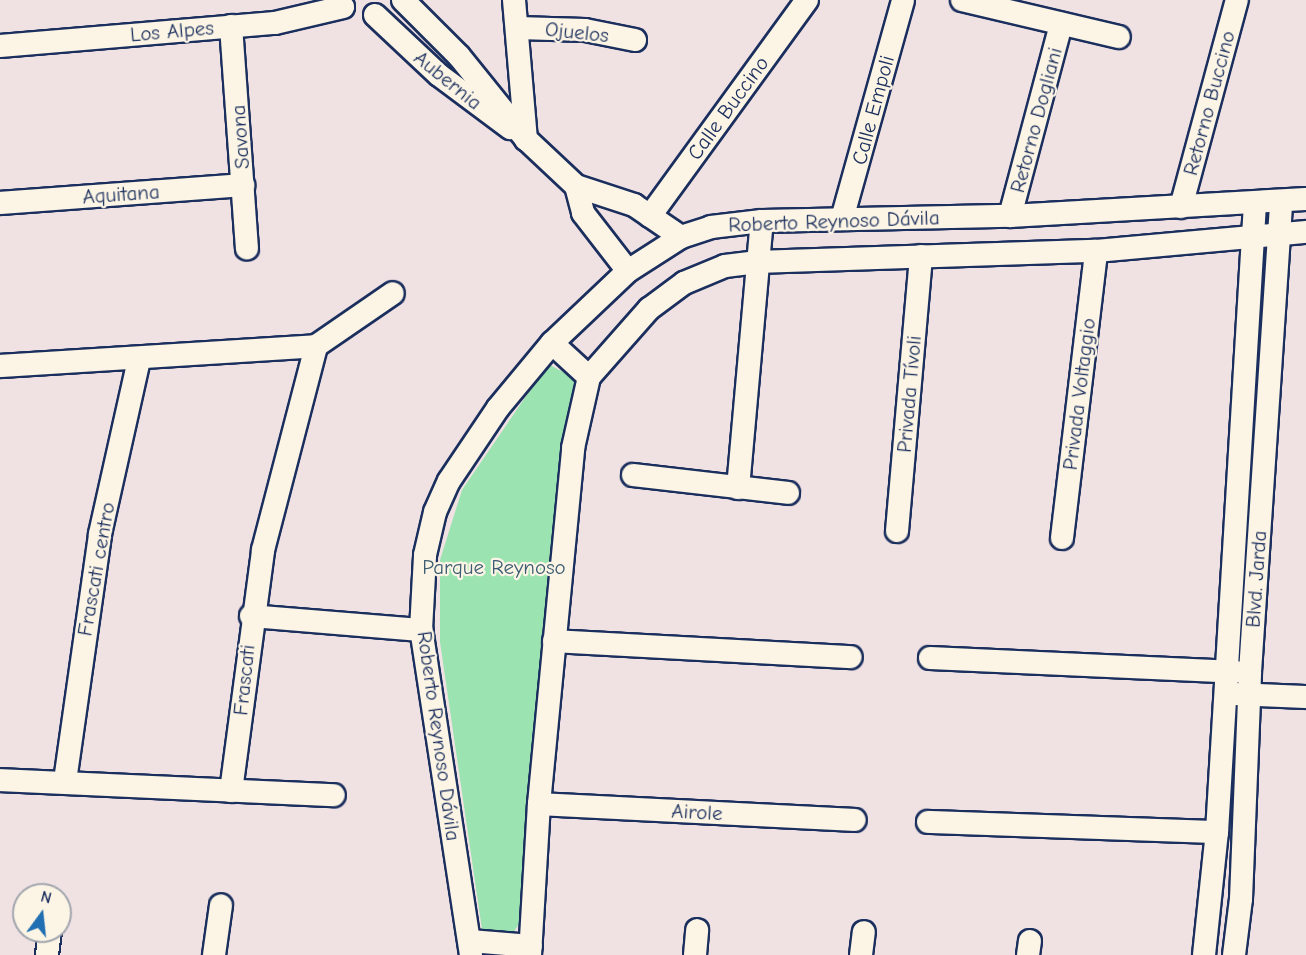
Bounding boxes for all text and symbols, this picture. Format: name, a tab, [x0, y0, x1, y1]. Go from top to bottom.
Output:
street label: Los Alpes	[129, 15, 215, 47]
street label: Ojuelos	[544, 16, 610, 48]
street label: Retorno Buccino	[1178, 28, 1240, 178]
street label: Aubernia	[409, 45, 487, 115]
street label: Retorno Dogliani	[1004, 45, 1068, 195]
street label: Calle Buccino	[682, 51, 774, 165]
street label: Calle Empoli	[846, 53, 900, 167]
street label: Savona	[225, 104, 255, 170]
street label: Aquitana	[82, 179, 160, 209]
street label: Roberto Reynoso Dávila	[728, 205, 940, 237]
street label: Privada Voltaggio	[1057, 316, 1101, 472]
street label: Privada Tívoli	[891, 334, 927, 454]
street label: Frascati centro	[72, 500, 120, 638]
street label: Blvd. Jarda	[1240, 530, 1272, 628]
park label: Parque Reynoso	[422, 554, 566, 580]
street label: Roberto Reynoso Dávila	[412, 629, 466, 843]
street label: Frascati	[228, 643, 260, 717]
street label: Airole	[671, 798, 723, 826]
north arrow	[12, 883, 72, 943]
text: N	[39, 888, 54, 908]

